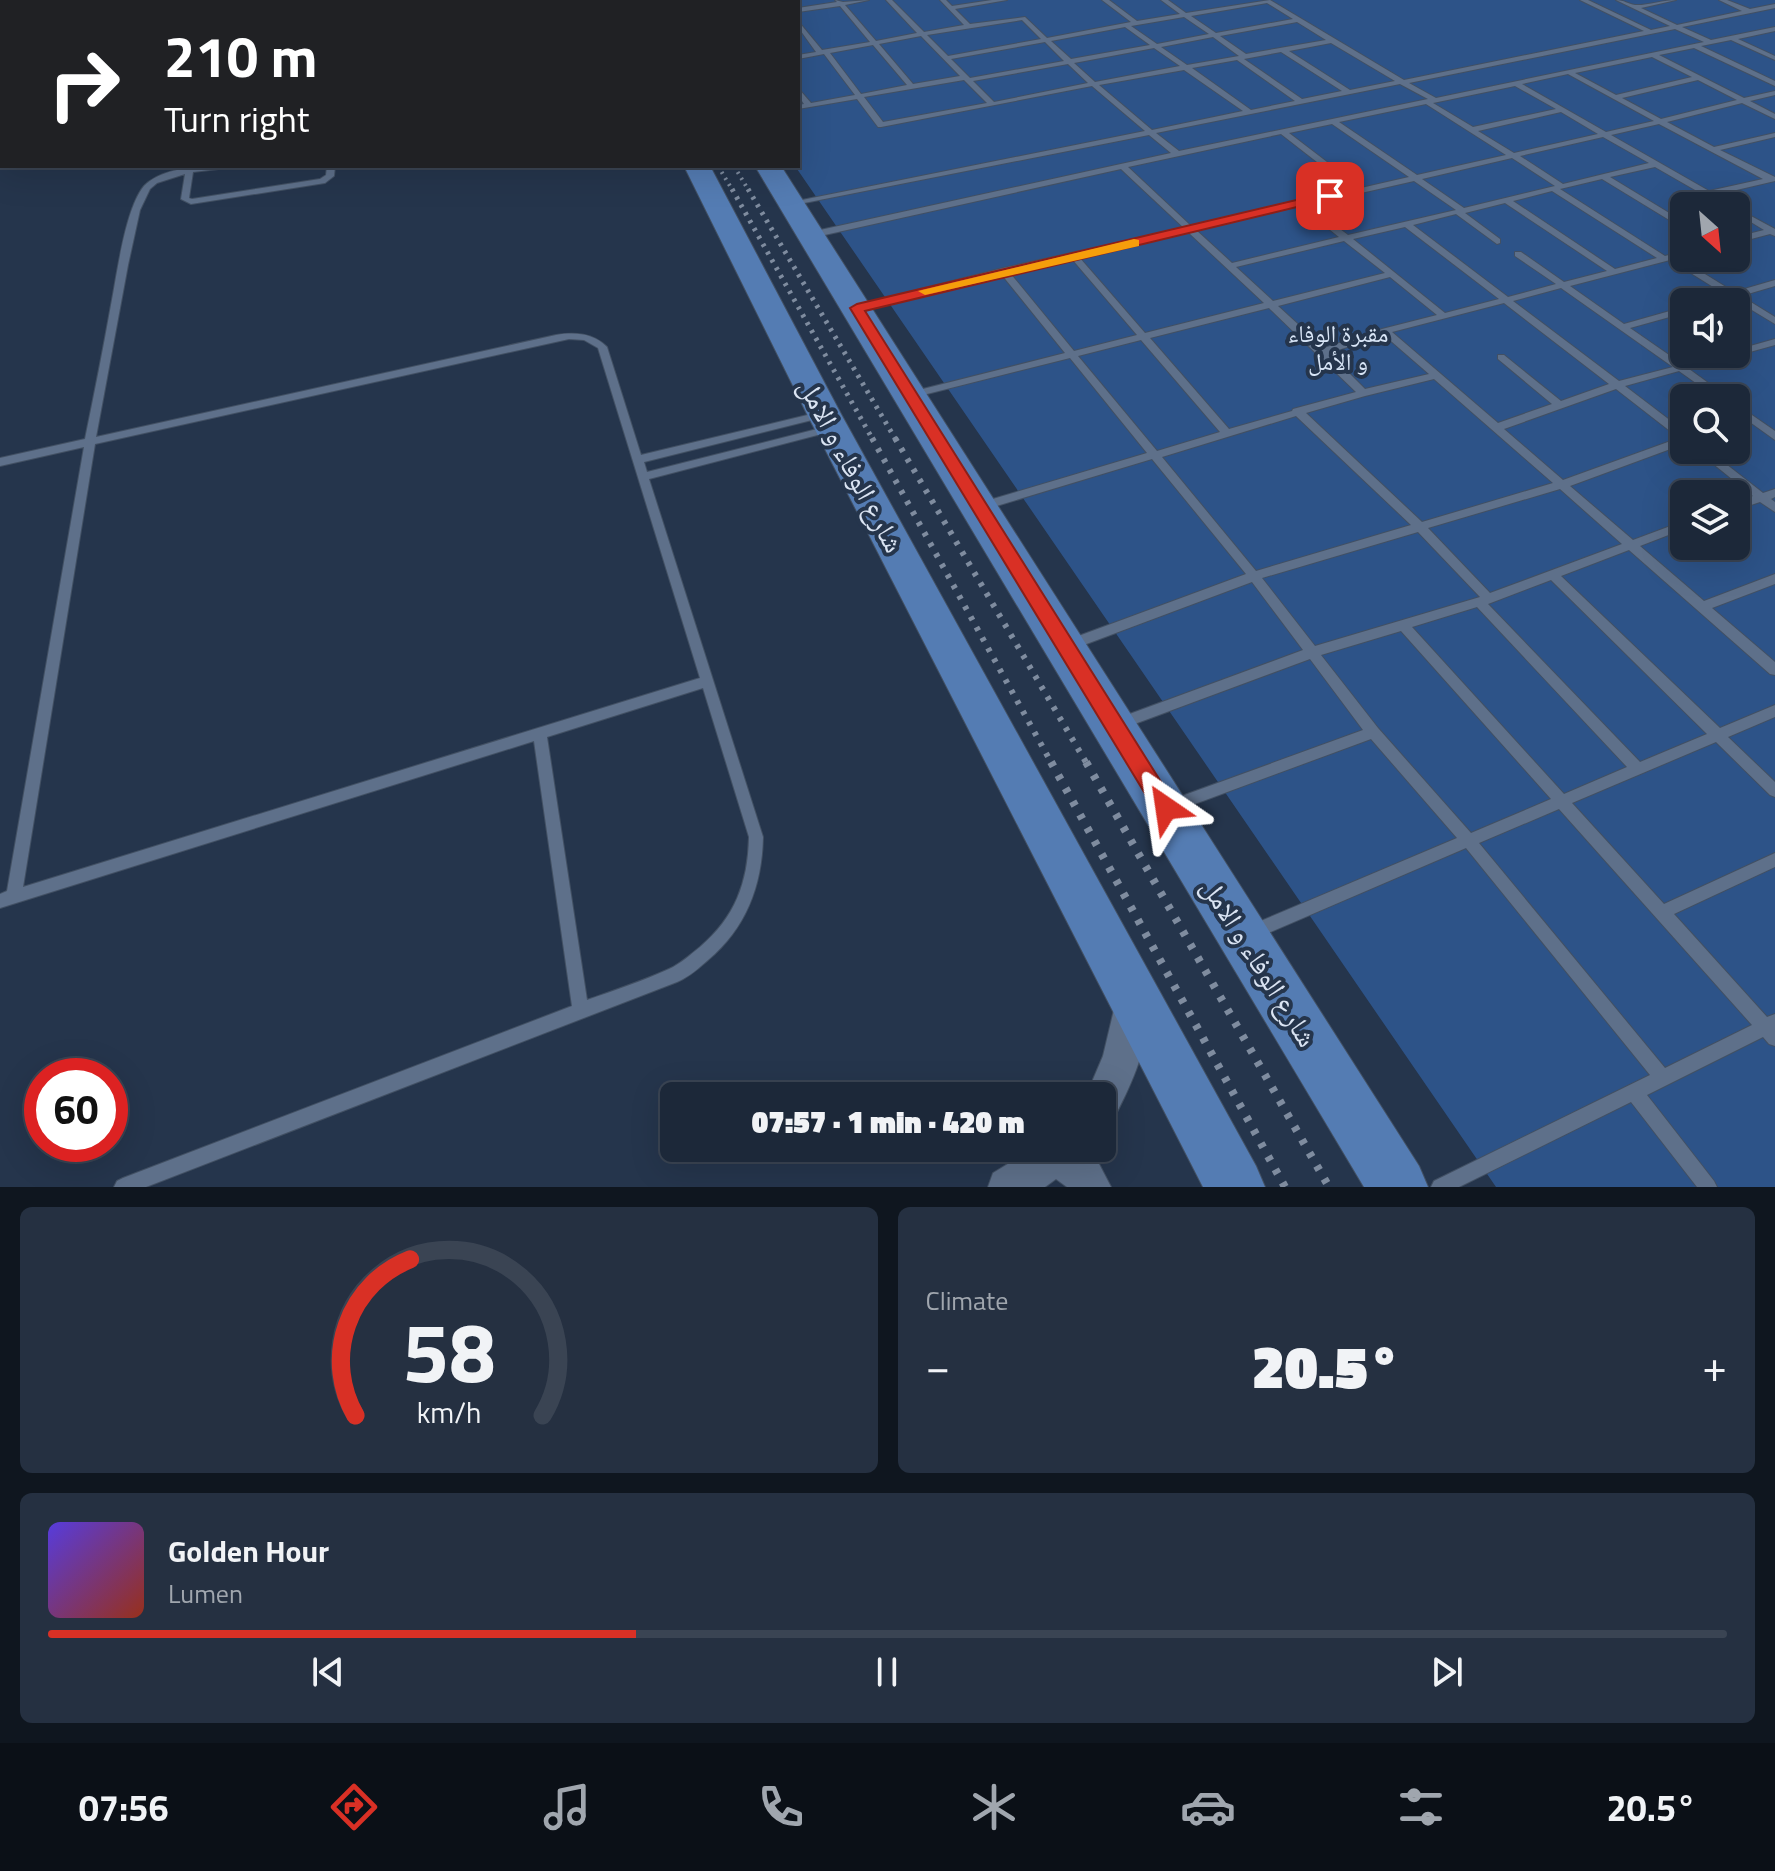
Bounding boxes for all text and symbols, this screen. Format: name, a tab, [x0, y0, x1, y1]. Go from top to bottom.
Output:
text: 210 m	[164, 14, 317, 99]
icon: right	[32, 32, 136, 136]
text: Turn right	[164, 91, 309, 146]
pin	[1296, 162, 1364, 230]
icon: arrive	[1308, 174, 1352, 218]
north arrow	[1670, 192, 1750, 272]
map controls	[1670, 192, 1750, 560]
button: sound	[1670, 288, 1750, 368]
park label: مقبرة الوفاء و الأمل	[1288, 315, 1388, 379]
street label: شارع الوفاء و الامل	[788, 370, 916, 560]
button: search	[1670, 384, 1750, 464]
button: layers	[1670, 480, 1750, 560]
position arrow	[1124, 766, 1208, 850]
street label: شارع الوفاء و الامل	[1191, 869, 1329, 1055]
speed limit sign: 60	[24, 1058, 128, 1162]
text: 07:57 · 1 min · 420 m	[752, 1099, 1024, 1145]
text: Climate	[926, 1281, 1008, 1320]
text: 58	[402, 1288, 495, 1414]
text: 20.5°	[1252, 1320, 1401, 1411]
text: −	[926, 1332, 950, 1399]
text: +	[1702, 1332, 1727, 1399]
text: km/h	[416, 1391, 481, 1434]
text: Golden Hour	[168, 1528, 329, 1574]
text: Lumen	[168, 1574, 243, 1613]
icon: previous	[306, 1650, 350, 1694]
icon: pause	[865, 1650, 909, 1694]
icon: next	[1425, 1650, 1469, 1694]
icon: directions	[326, 1779, 382, 1835]
icon: music	[539, 1779, 595, 1835]
icon: phone	[753, 1779, 809, 1835]
icon: climate	[966, 1779, 1022, 1835]
icon: car	[1180, 1779, 1236, 1835]
icon: filters	[1393, 1779, 1449, 1835]
text: 07:56	[79, 1780, 169, 1835]
text: 20.5°	[1606, 1780, 1696, 1835]

